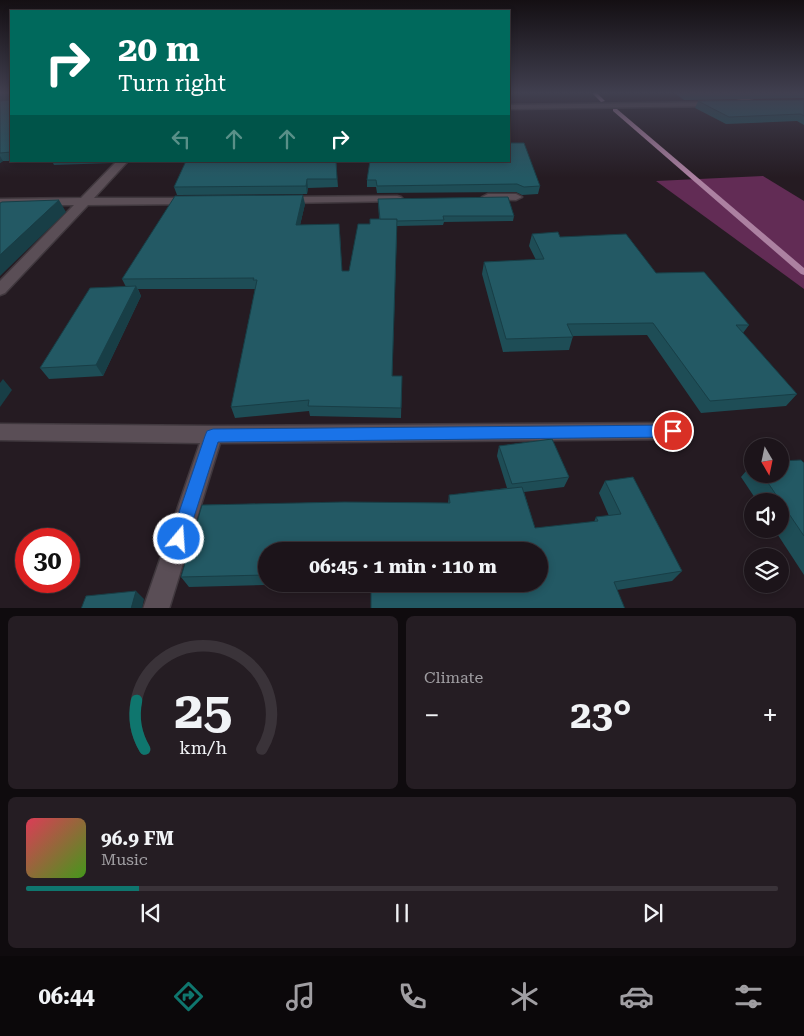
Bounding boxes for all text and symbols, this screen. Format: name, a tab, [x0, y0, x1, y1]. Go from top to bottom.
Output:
text: 20 m	[118, 29, 200, 70]
icon: right	[35, 30, 100, 95]
text: Turn right	[118, 71, 226, 96]
icon: left	[167, 125, 195, 153]
icon: ahead	[220, 125, 248, 153]
icon: ahead	[273, 125, 301, 153]
icon: right	[326, 125, 354, 153]
pin	[652, 410, 694, 452]
icon: arrive	[659, 417, 687, 445]
north arrow	[744, 438, 789, 482]
map controls	[744, 438, 789, 593]
button: sound	[744, 493, 789, 538]
position arrow	[152, 512, 204, 564]
speed limit sign: 30	[15, 528, 80, 593]
button: layers	[744, 548, 789, 593]
text: 06:45 · 1 min · 110 m	[309, 555, 497, 578]
text: Climate	[424, 668, 483, 687]
text: 25	[174, 680, 232, 741]
text: 23°	[570, 693, 632, 737]
text: −	[424, 699, 440, 732]
text: +	[762, 699, 778, 732]
text: km/h	[179, 737, 227, 758]
text: 96.9 FM	[101, 827, 174, 850]
text: Music	[101, 850, 148, 869]
icon: previous	[137, 899, 165, 927]
icon: pause	[388, 899, 416, 927]
icon: next	[639, 899, 667, 927]
icon: directions	[171, 979, 206, 1014]
icon: music	[283, 979, 318, 1014]
icon: phone	[395, 979, 430, 1014]
icon: climate	[507, 979, 542, 1014]
icon: car	[619, 979, 654, 1014]
icon: filters	[731, 979, 766, 1014]
text: 06:44	[38, 984, 95, 1009]

